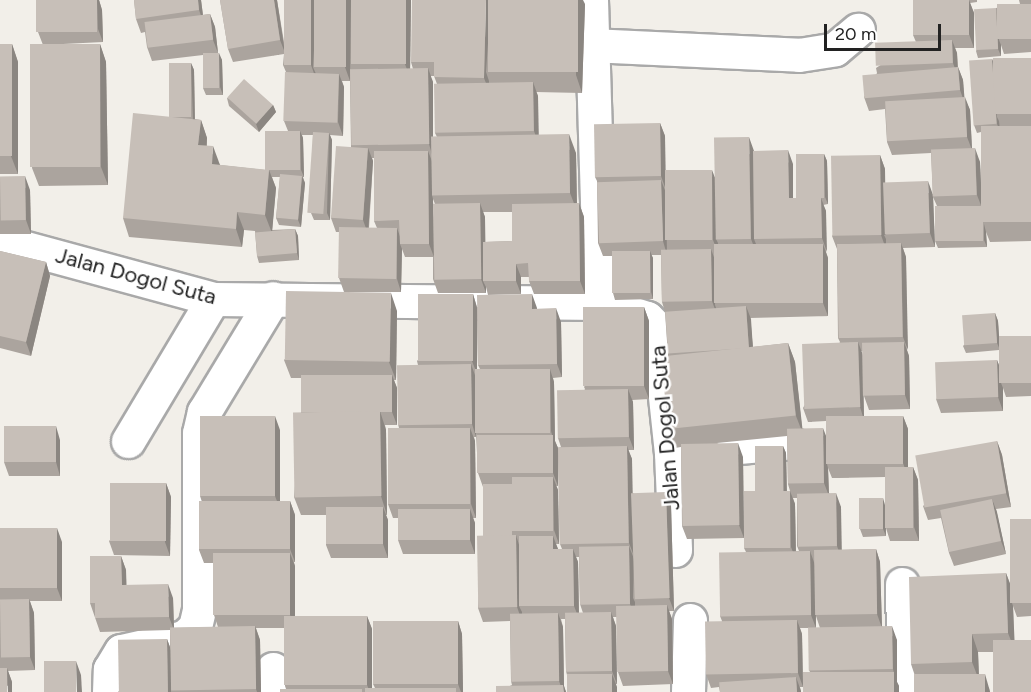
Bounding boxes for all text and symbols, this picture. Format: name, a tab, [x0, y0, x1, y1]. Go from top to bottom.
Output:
scale bar	[827, 12, 944, 50]
text: 20 m	[835, 23, 876, 45]
street label: Jalan Dogol Suta	[53, 242, 219, 310]
street label: Jalan Dogol Suta	[645, 344, 685, 512]

